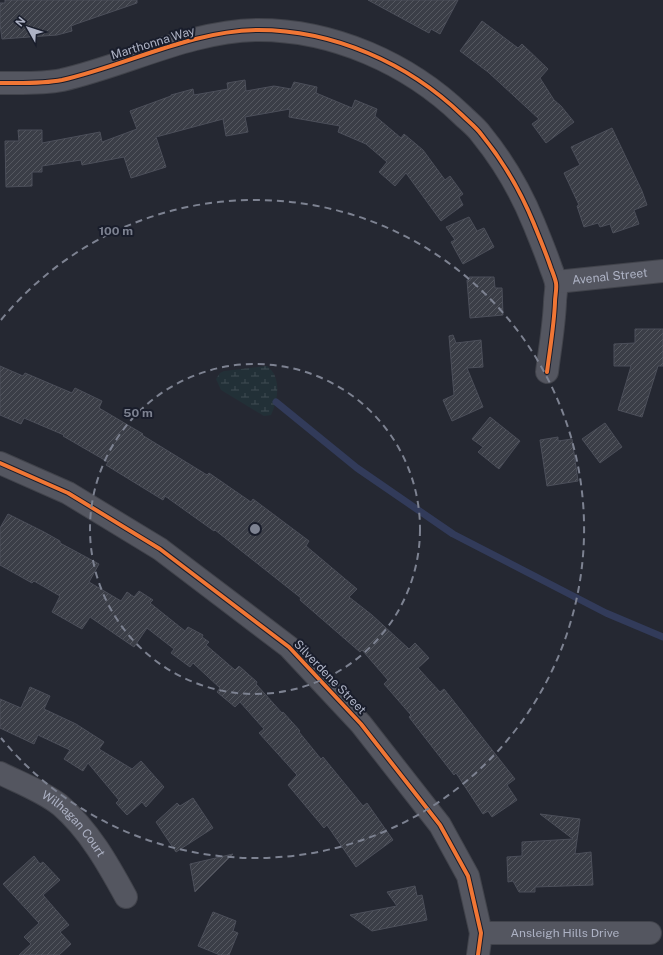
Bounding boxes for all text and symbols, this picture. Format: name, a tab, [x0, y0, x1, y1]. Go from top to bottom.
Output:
north arrow	[8, 8, 48, 48]
text: N	[13, 15, 28, 29]
street label: Marthonna Way	[109, 23, 197, 62]
text: 100 m	[99, 224, 133, 238]
street label: Avenal Street	[571, 266, 648, 287]
text: 50 m	[123, 406, 153, 420]
centre of rings	[248, 522, 262, 536]
street label: Silverdene Street	[291, 637, 369, 717]
street label: Wilhagan Court	[39, 788, 108, 860]
street label: Ansleigh Hills Drive	[511, 926, 620, 940]

